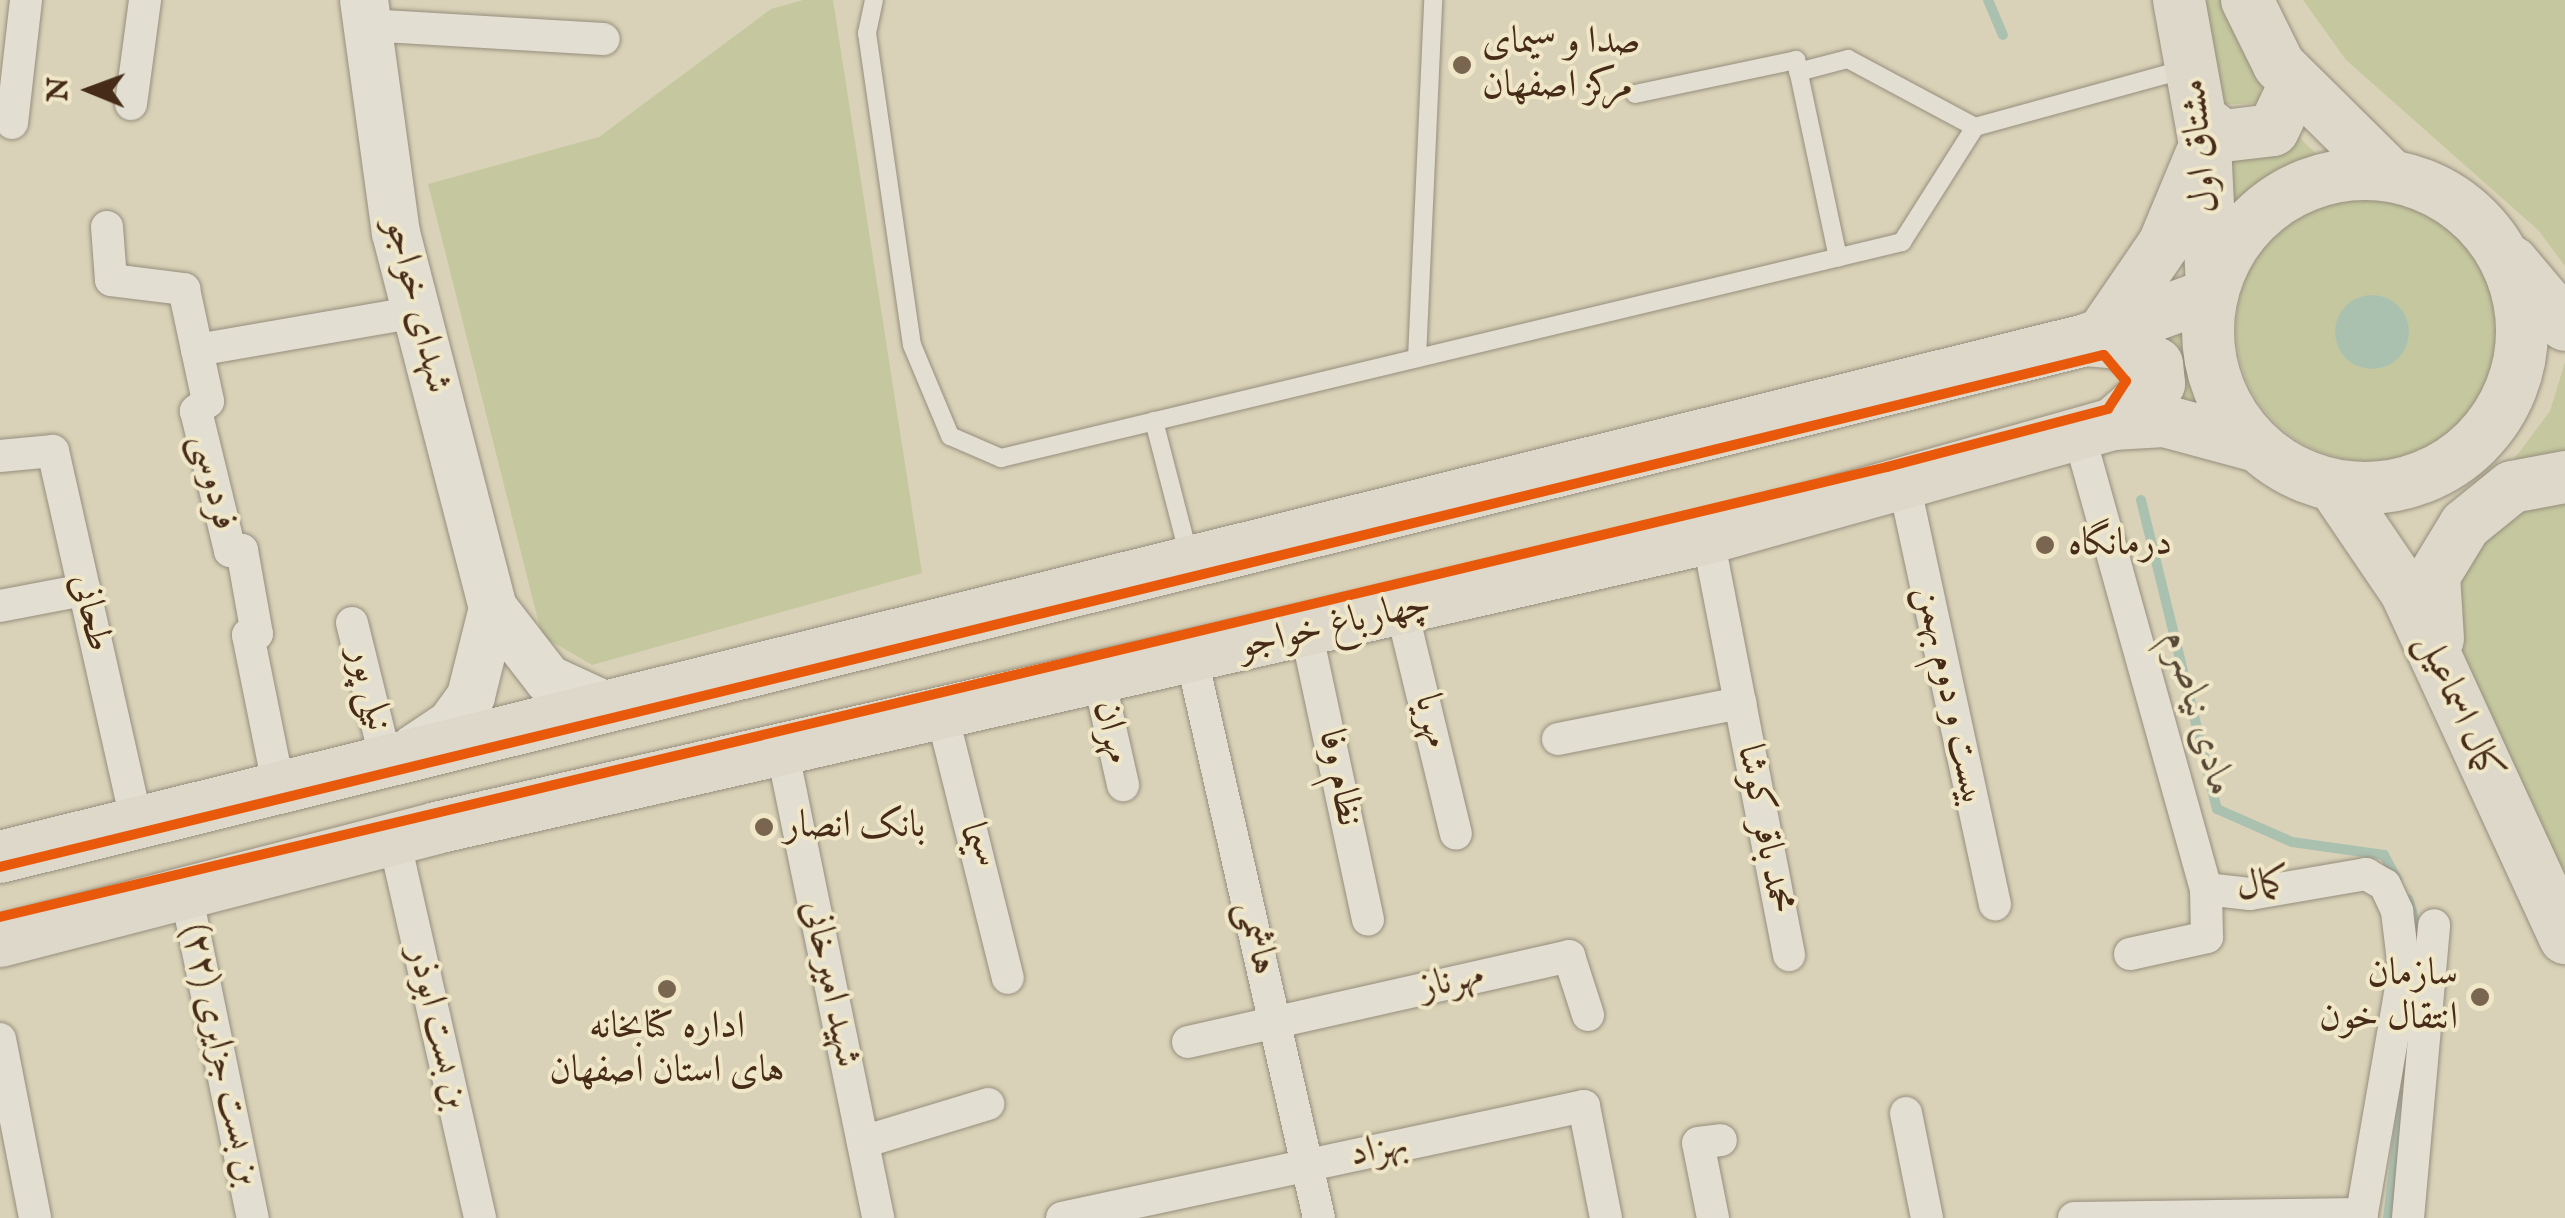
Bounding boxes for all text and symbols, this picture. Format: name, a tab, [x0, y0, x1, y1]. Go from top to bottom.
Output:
place label: صدا و سیمای مرکز اصفهان	[1482, 20, 1641, 110]
north arrow	[40, 40, 140, 140]
marker: صدا و سیمای مرکز اصفهان	[1451, 54, 1473, 76]
street label: مشتاق اول	[2171, 76, 2231, 216]
text: N	[42, 77, 77, 102]
street label: شهدای خواجو	[373, 214, 461, 398]
street label: فردوسی	[179, 429, 247, 535]
place label: درمانگاه	[2068, 522, 2172, 568]
marker: درمانگاه	[2032, 532, 2058, 558]
street label: طحانی	[59, 570, 121, 656]
street label: چهارباغ خواجو	[1235, 582, 1435, 670]
street label: بیست و دوم بهمن	[1904, 582, 1996, 810]
water label: مادی نیاصرم	[2151, 626, 2245, 802]
street label: کمال اسماعیل	[2405, 626, 2511, 788]
street label: نیلی پور	[336, 642, 402, 736]
street label: مهریا	[1403, 690, 1459, 752]
street label: مهران	[1082, 696, 1140, 768]
street label: نظام وفا	[1307, 726, 1371, 830]
street label: محمد باقر کوشا	[1725, 741, 1803, 917]
place label: بانک انصار	[784, 804, 925, 850]
marker: بانک انصار	[753, 816, 775, 838]
street label: سیما	[947, 819, 1003, 873]
street label: کمال	[2234, 860, 2292, 912]
street label: شهید امیرخانی	[790, 896, 870, 1072]
street label: هاشمی	[1225, 897, 1287, 979]
street label: بن بست جزایری (۲۲)	[170, 920, 270, 1190]
street label: بن بست ابوذر	[396, 942, 478, 1114]
place label: سازمان انتقال خون	[2319, 952, 2458, 1042]
street label: مهرناز	[1416, 953, 1488, 1011]
marker: اداره کتابخانه های استان اصفهان	[656, 978, 678, 1000]
marker: سازمان انتقال خون	[2467, 984, 2493, 1010]
place label: اداره کتابخانه های استان اصفهان	[549, 1005, 785, 1094]
street label: بهزاد	[1346, 1122, 1412, 1178]

